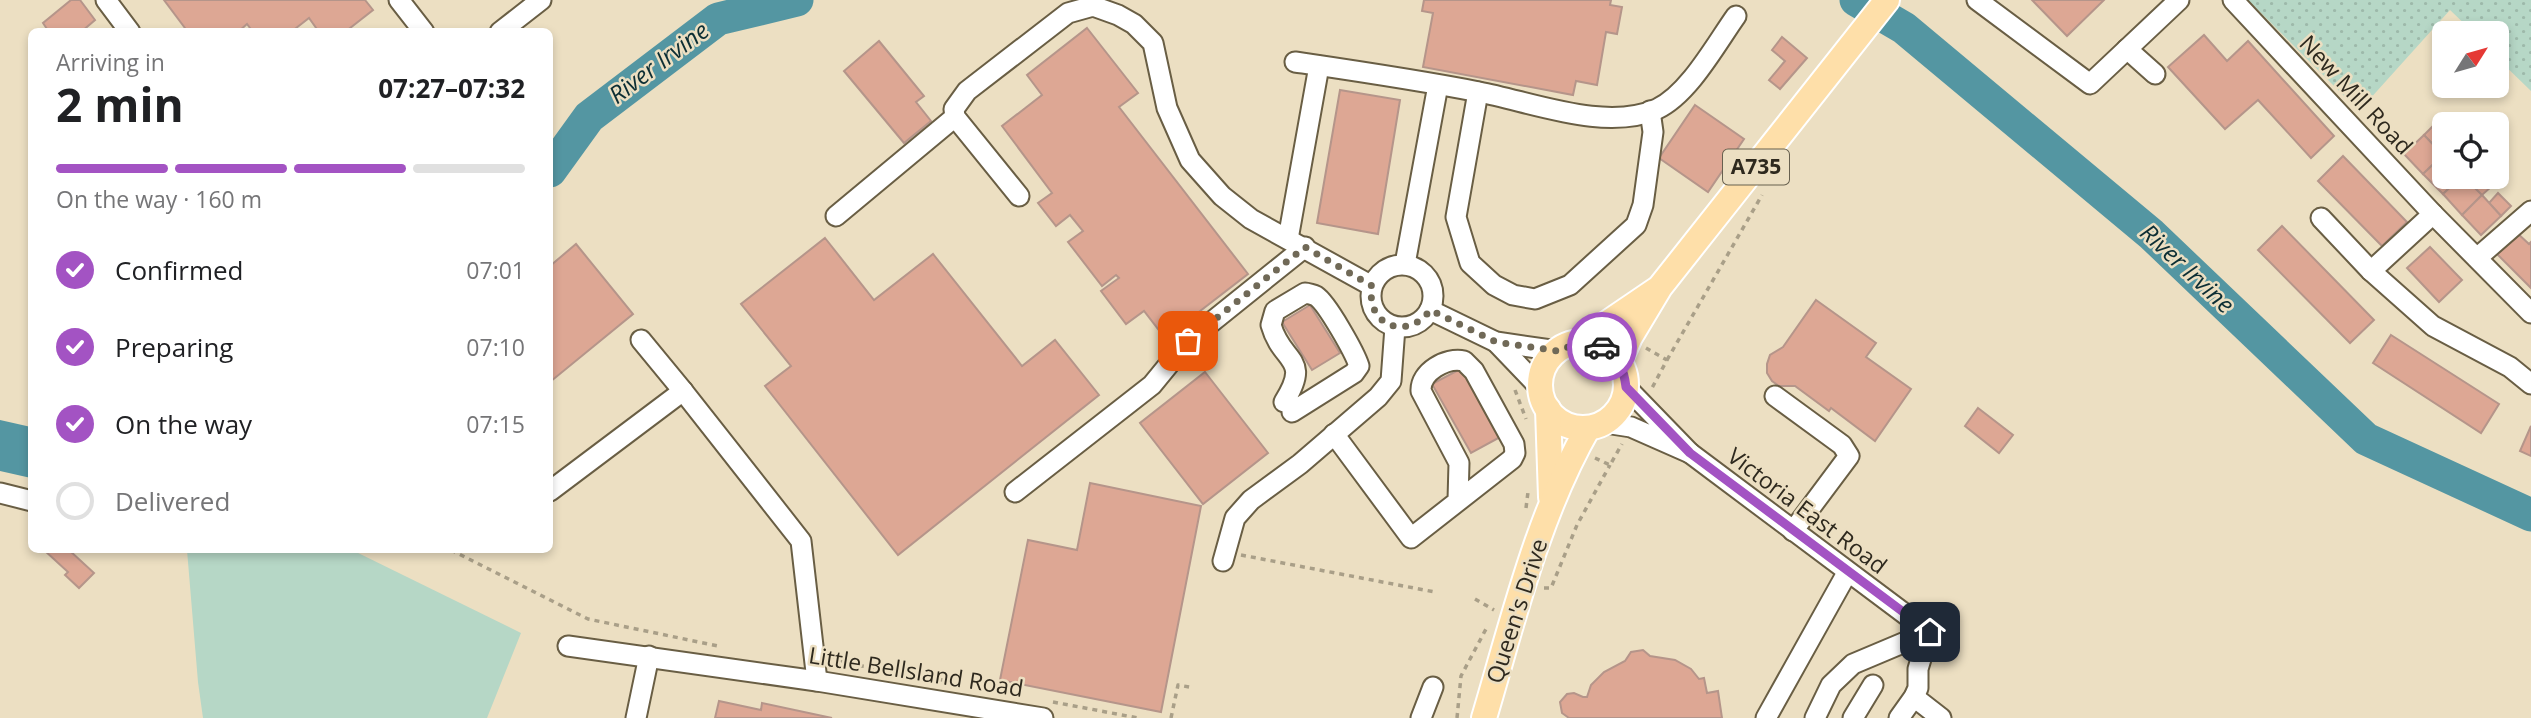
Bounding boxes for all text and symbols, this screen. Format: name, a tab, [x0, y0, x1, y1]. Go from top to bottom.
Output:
water label: River Irvine	[601, 13, 715, 110]
north arrow	[2432, 21, 2510, 98]
map controls	[2432, 21, 2509, 189]
street label: New Mill Road	[2293, 27, 2421, 161]
text: Arriving in	[56, 46, 165, 78]
text: 07:27–07:32	[378, 70, 525, 106]
text: 2 min	[56, 73, 184, 135]
button: locate	[2432, 112, 2509, 189]
road number: A735	[1723, 150, 1789, 184]
text: On the way · 160 m	[56, 183, 262, 215]
water label: River Irvine	[2134, 216, 2242, 320]
icon: check	[56, 251, 94, 289]
text: Confirmed	[115, 252, 243, 288]
text: 07:01	[466, 254, 525, 286]
pin	[1158, 311, 1218, 371]
courier	[1567, 312, 1637, 382]
icon: bag	[1169, 322, 1207, 360]
icon: check	[56, 328, 94, 366]
icon: car	[1583, 328, 1621, 366]
text: Preparing	[115, 329, 233, 365]
text: 07:10	[466, 331, 525, 363]
icon: check	[56, 405, 94, 443]
text: On the way	[115, 406, 252, 442]
text: 07:15	[466, 408, 525, 440]
street label: Victoria East Road	[1721, 440, 1894, 581]
text: Delivered	[115, 483, 230, 519]
street label: Queen's Drive	[1478, 534, 1554, 687]
pin	[1900, 602, 1960, 662]
icon: home	[1911, 613, 1949, 651]
street label: Little Bellsland Road	[807, 638, 1026, 704]

